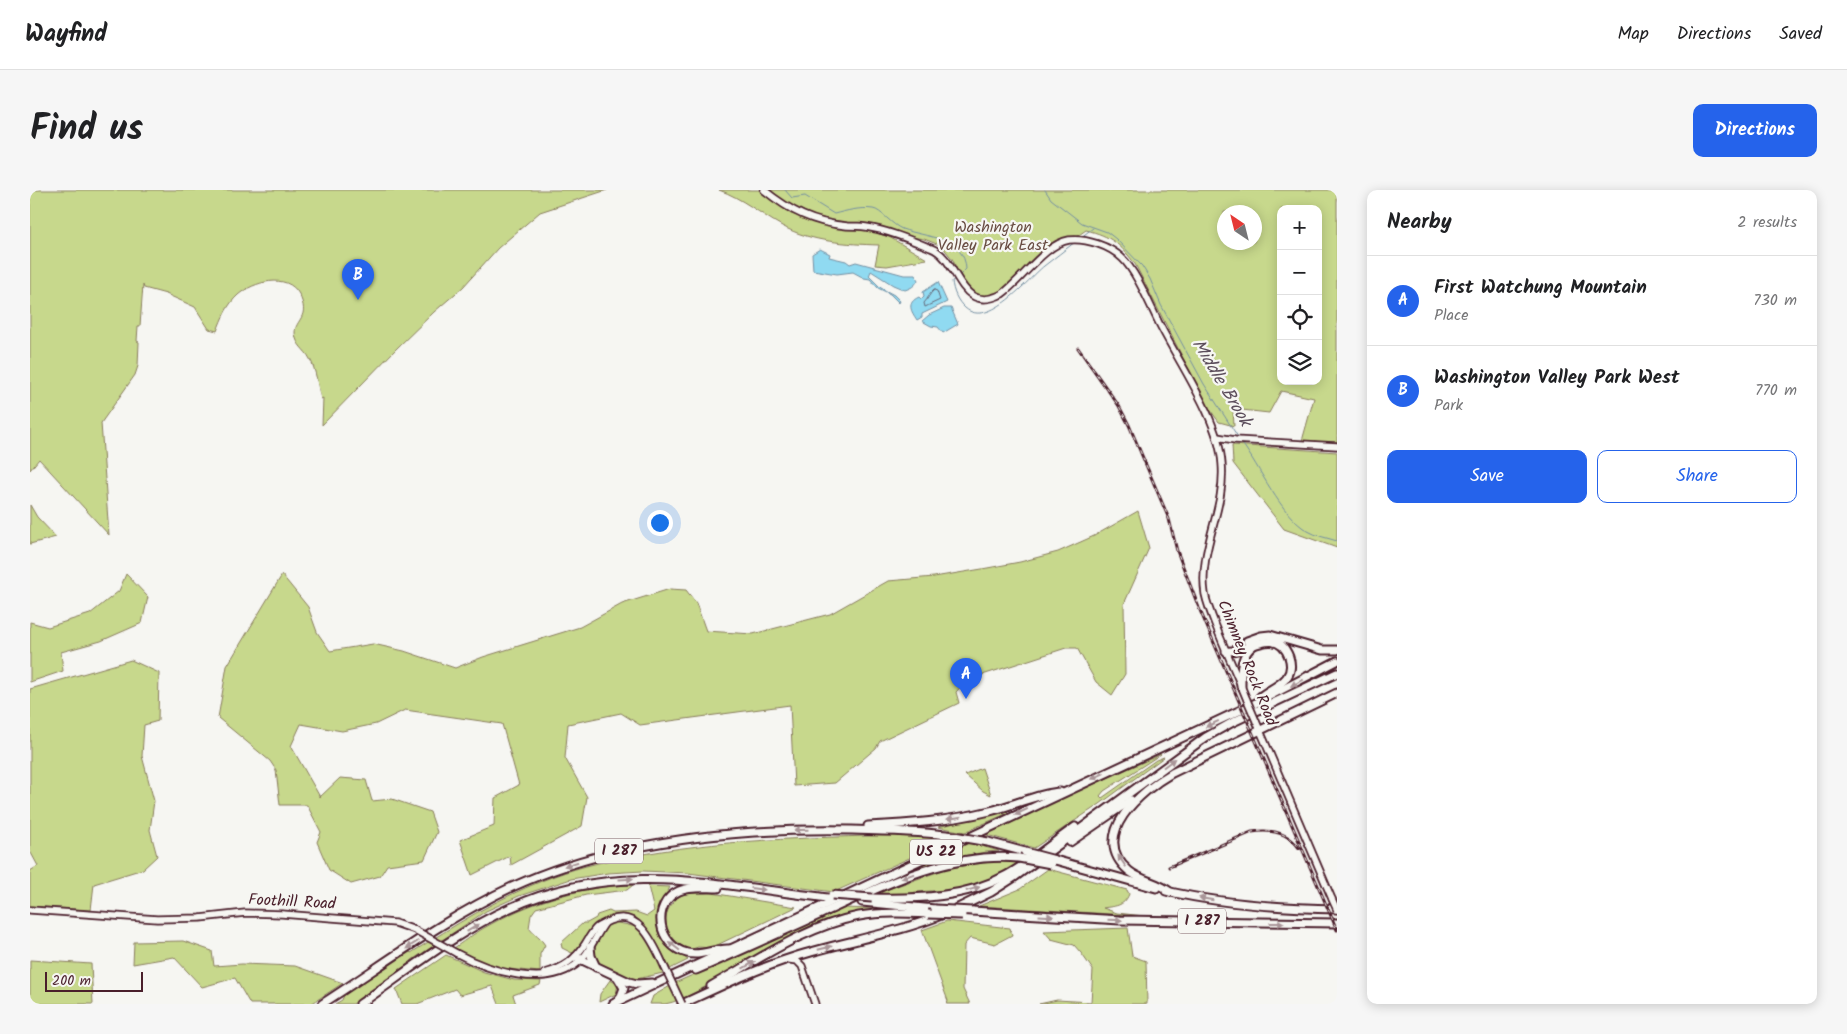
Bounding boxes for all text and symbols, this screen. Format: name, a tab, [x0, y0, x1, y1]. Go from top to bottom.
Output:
text: Wayfind	[25, 15, 107, 54]
text: Map	[1617, 20, 1649, 49]
text: Directions	[1677, 20, 1751, 49]
text: Saved	[1779, 20, 1822, 49]
text: Find us	[30, 102, 143, 158]
button: Directions	[1693, 104, 1817, 157]
north arrow	[1217, 205, 1262, 250]
map controls	[1277, 205, 1322, 385]
button: +	[1277, 205, 1322, 250]
text: Nearby	[1387, 206, 1452, 239]
text: 2 results	[1737, 210, 1797, 235]
park label: Washington Valley Park East	[938, 215, 1049, 258]
button: −	[1277, 250, 1322, 295]
pin: B	[342, 259, 374, 300]
text: First Watchung Mountain	[1434, 273, 1647, 303]
text: A	[1398, 288, 1408, 313]
text: 730 m	[1753, 288, 1797, 313]
button: locate	[1277, 295, 1322, 340]
text: Place	[1434, 303, 1468, 328]
water label: Middle Brook	[1183, 333, 1260, 435]
button: layers	[1277, 340, 1322, 385]
text: Washington Valley Park West	[1434, 363, 1680, 393]
text: B	[1398, 378, 1408, 403]
text: 770 m	[1755, 378, 1797, 403]
text: Park	[1434, 393, 1463, 418]
button: Save	[1387, 450, 1587, 503]
button: Share	[1597, 450, 1797, 503]
your location	[647, 510, 673, 536]
street label: Chimney Rock Road	[1210, 596, 1284, 731]
pin: A	[950, 658, 982, 699]
one-way arrow	[1290, 679, 1304, 687]
one-way arrow	[1205, 720, 1219, 728]
one-way arrow	[1162, 758, 1176, 768]
one-way arrow	[1091, 773, 1105, 781]
one-way arrow	[1014, 809, 1028, 817]
one-way arrow	[945, 815, 961, 823]
one-way arrow	[792, 827, 808, 835]
road number: I 287	[595, 838, 643, 864]
road number: US 22	[910, 840, 962, 864]
one-way arrow	[1117, 855, 1127, 868]
one-way arrow	[564, 861, 579, 868]
one-way arrow	[900, 872, 915, 880]
one-way arrow	[618, 875, 634, 883]
one-way arrow	[751, 885, 767, 893]
one-way arrow	[965, 885, 980, 893]
street label: Foothill Road	[248, 887, 337, 917]
one-way arrow	[1198, 894, 1214, 902]
road number: I 287	[1178, 908, 1226, 934]
one-way arrow	[1039, 913, 1055, 921]
one-way arrow	[1107, 916, 1123, 924]
one-way arrow	[1270, 919, 1286, 927]
one-way arrow	[466, 923, 479, 932]
one-way arrow	[405, 940, 418, 950]
one-way arrow	[668, 940, 681, 951]
one-way arrow	[818, 944, 833, 952]
one-way arrow	[741, 961, 756, 969]
scale bar	[45, 969, 142, 992]
text: 200 m	[52, 970, 91, 992]

